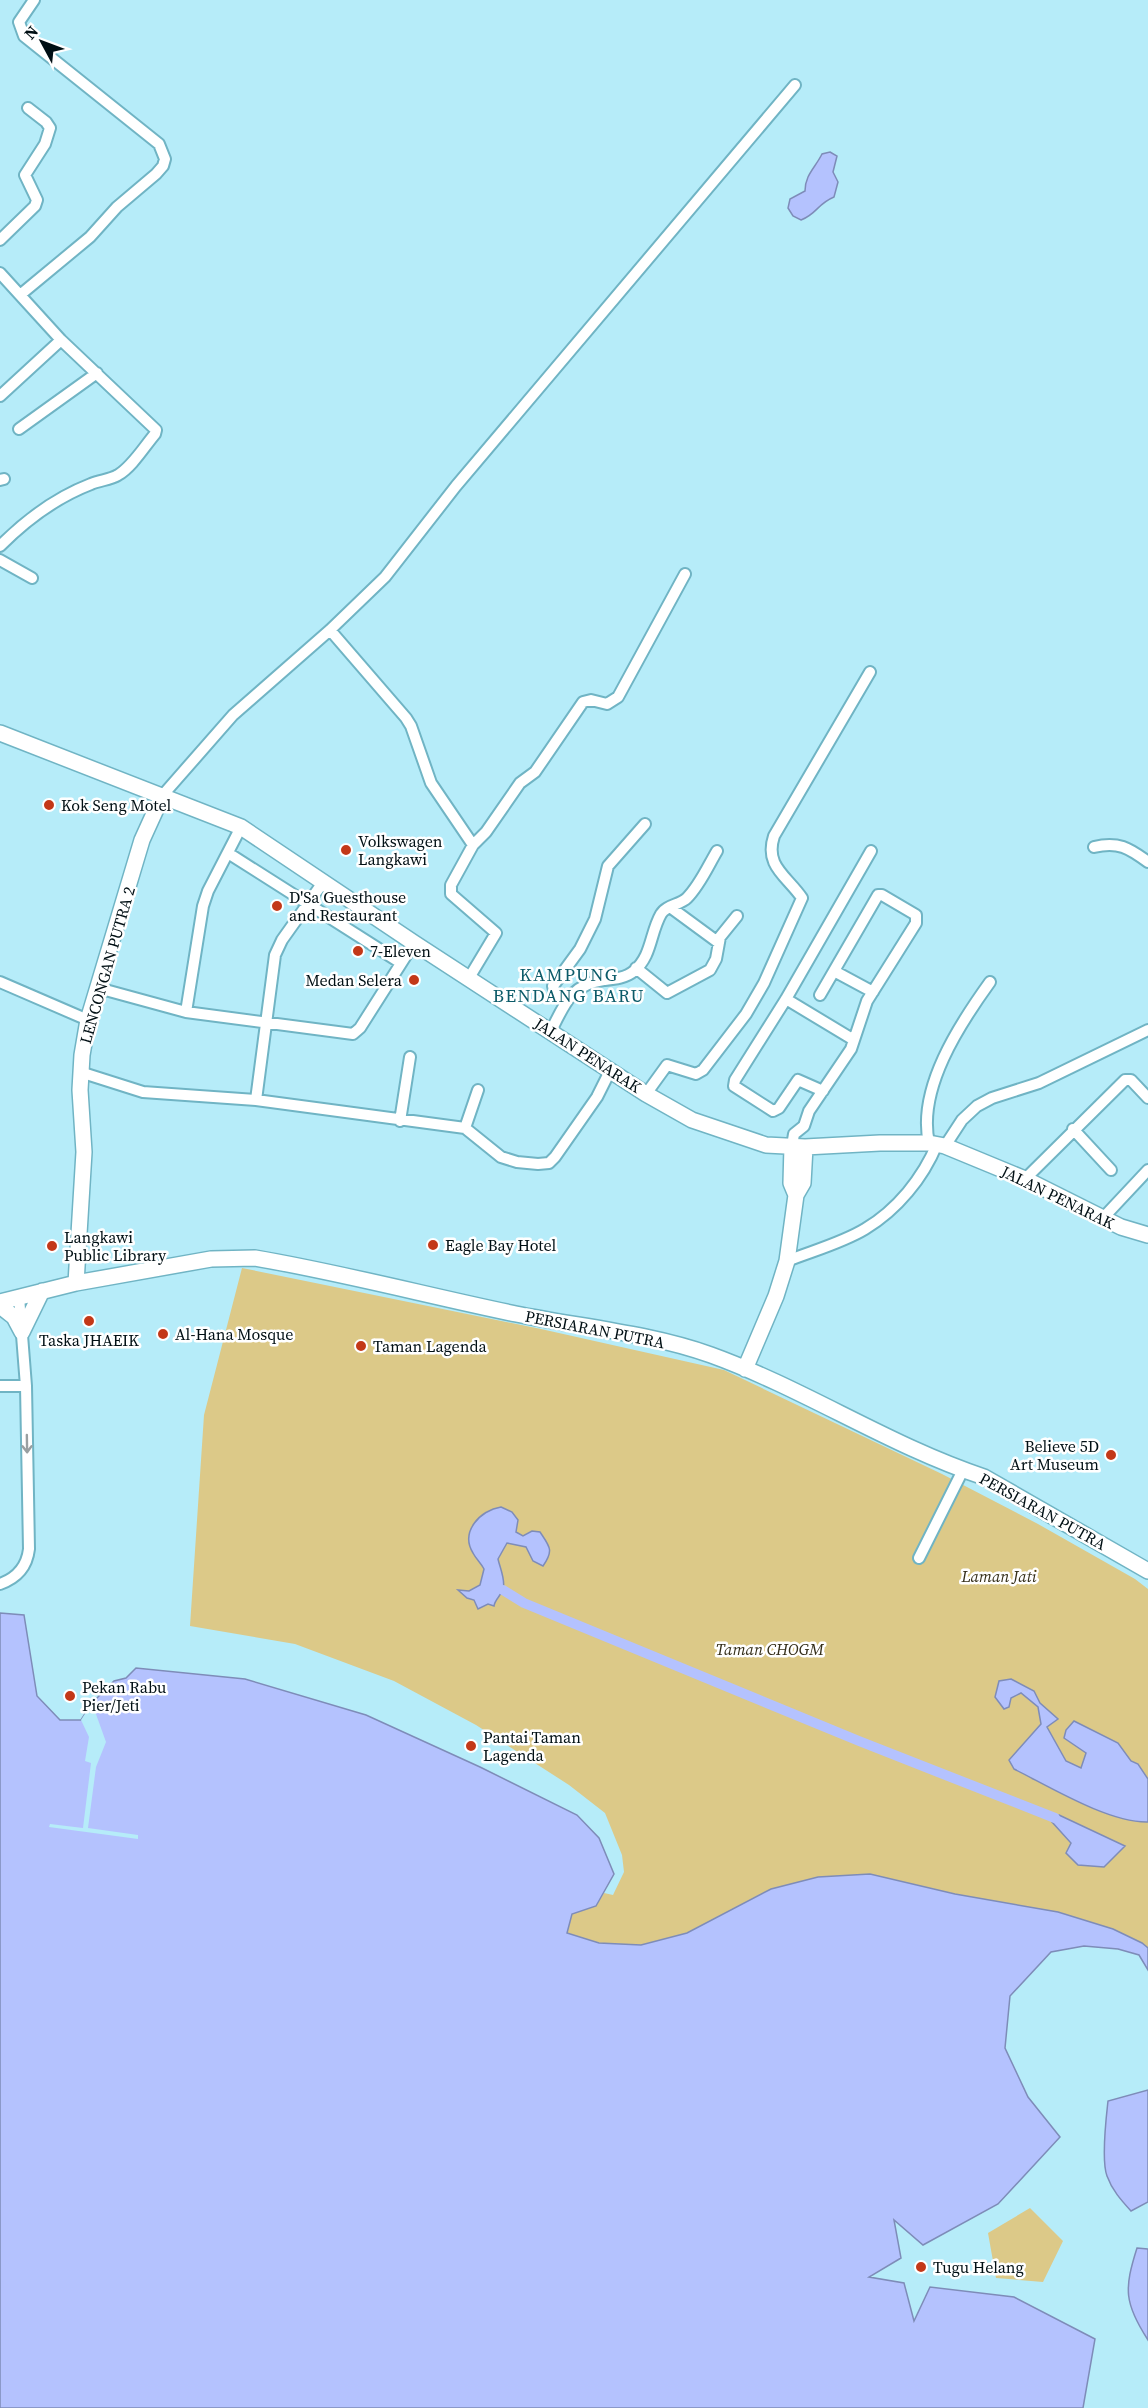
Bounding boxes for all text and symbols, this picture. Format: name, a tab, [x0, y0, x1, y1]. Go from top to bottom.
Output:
north arrow	[12, 12, 72, 72]
text: N	[19, 20, 43, 44]
place label: Kok Seng Motel	[61, 794, 171, 816]
marker: Kok Seng Motel	[42, 798, 56, 812]
place label: Volkswagen Langkawi	[358, 830, 443, 870]
marker: Volkswagen Langkawi	[339, 843, 353, 857]
street label: LENCONGAN PUTRA 2	[74, 884, 140, 1046]
place label: D'Sa Guesthouse and Restaurant	[289, 886, 406, 926]
marker: D'Sa Guesthouse and Restaurant	[270, 899, 284, 913]
place label: 7-Eleven	[370, 940, 431, 962]
marker: 7-Eleven	[351, 944, 365, 958]
district label: KAMPUNG BENDANG BARU	[493, 962, 645, 1008]
place label: Medan Selera	[305, 969, 403, 991]
marker: Medan Selera	[407, 973, 421, 987]
street label: JALAN PENARAK	[529, 1012, 646, 1098]
street label: JALAN PENARAK	[997, 1160, 1119, 1234]
place label: Langkawi Public Library	[64, 1226, 167, 1266]
place label: Eagle Bay Hotel	[445, 1234, 556, 1256]
marker: Eagle Bay Hotel	[426, 1238, 440, 1252]
marker: Langkawi Public Library	[45, 1239, 59, 1253]
street label: PERSIARAN PUTRA	[523, 1305, 667, 1353]
marker: Taska JHAEIK	[82, 1314, 96, 1328]
place label: Al-Hana Mosque	[175, 1323, 293, 1345]
marker: Al-Hana Mosque	[156, 1327, 170, 1341]
place label: Taska JHAEIK	[39, 1329, 139, 1351]
place label: Taman Lagenda	[373, 1335, 487, 1357]
marker: Taman Lagenda	[354, 1339, 368, 1353]
one-way arrow	[21, 1434, 33, 1454]
place label: Believe 5D Art Museum	[1010, 1435, 1099, 1475]
marker: Believe 5D Art Museum	[1104, 1448, 1118, 1462]
street label: PERSIARAN PUTRA	[976, 1467, 1111, 1555]
park label: Laman Jati	[960, 1565, 1037, 1587]
park label: Taman CHOGM	[716, 1638, 824, 1660]
place label: Pekan Rabu Pier/Jeti	[82, 1676, 166, 1716]
marker: Pekan Rabu Pier/Jeti	[63, 1689, 77, 1703]
place label: Pantai Taman Lagenda	[483, 1726, 581, 1766]
marker: Pantai Taman Lagenda	[464, 1739, 478, 1753]
place label: Tugu Helang	[933, 2256, 1024, 2278]
marker: Tugu Helang	[914, 2260, 928, 2274]

